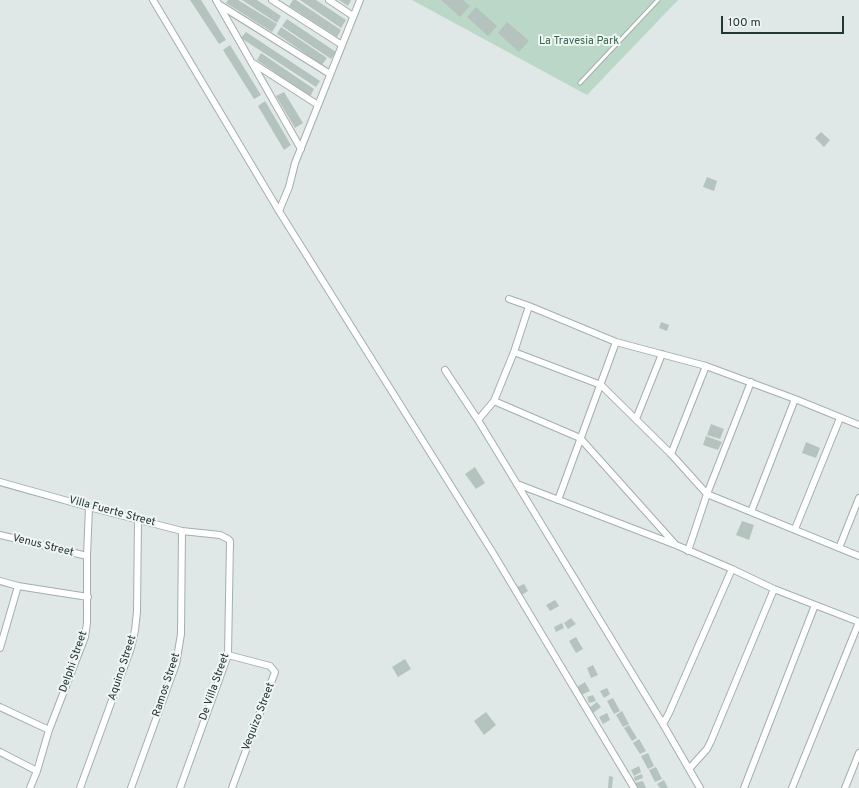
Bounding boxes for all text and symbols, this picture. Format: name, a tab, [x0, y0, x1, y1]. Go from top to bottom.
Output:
scale bar	[723, 8, 846, 34]
text: 100 m	[728, 15, 761, 31]
park label: La Travesia Park	[539, 35, 619, 49]
street label: Villa Fuerte Street	[67, 494, 157, 530]
street label: Venus Street	[11, 532, 75, 560]
street label: Delphi Street	[57, 629, 91, 695]
street label: Aquino Street	[106, 634, 140, 702]
street label: Ramos Street	[150, 651, 184, 719]
street label: De Villa Street	[197, 652, 233, 722]
street label: Vequizo Street	[240, 681, 278, 753]

